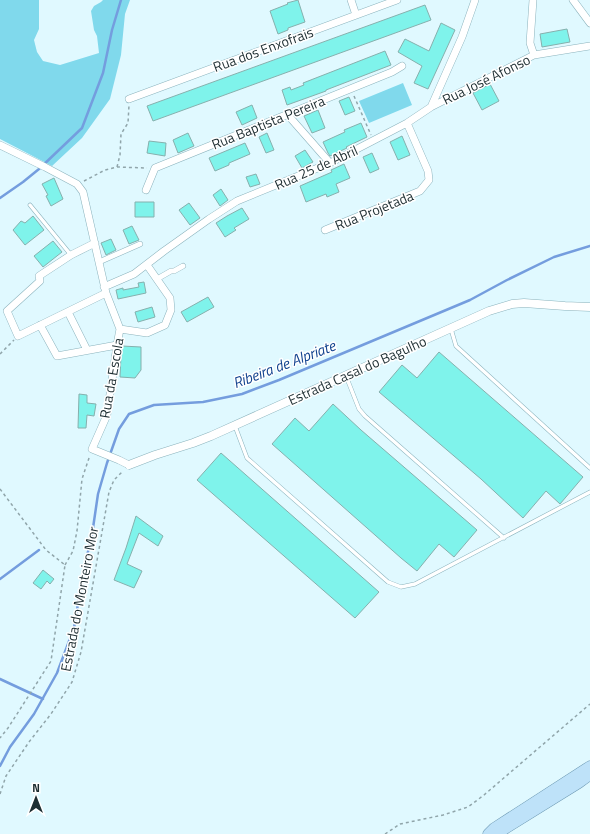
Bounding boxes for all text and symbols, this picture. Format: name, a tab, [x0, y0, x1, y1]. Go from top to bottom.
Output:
street label: Rua dos Enxofrais	[210, 21, 316, 77]
street label: Rua José Afonso	[438, 49, 534, 109]
street label: Rua Baptista Pereira	[208, 90, 328, 154]
street label: Rua 25 de Abril	[271, 139, 361, 195]
street label: Rua Projetada	[332, 185, 416, 235]
street label: Estrada Casal do Bagulho	[285, 330, 429, 410]
water label: Ribeira de Alpriate	[229, 333, 340, 394]
street label: Rua da Escola	[94, 336, 128, 420]
street label: Estrada do Monteiro Mor	[55, 525, 103, 673]
north arrow	[16, 778, 56, 818]
text: N	[32, 780, 40, 796]

